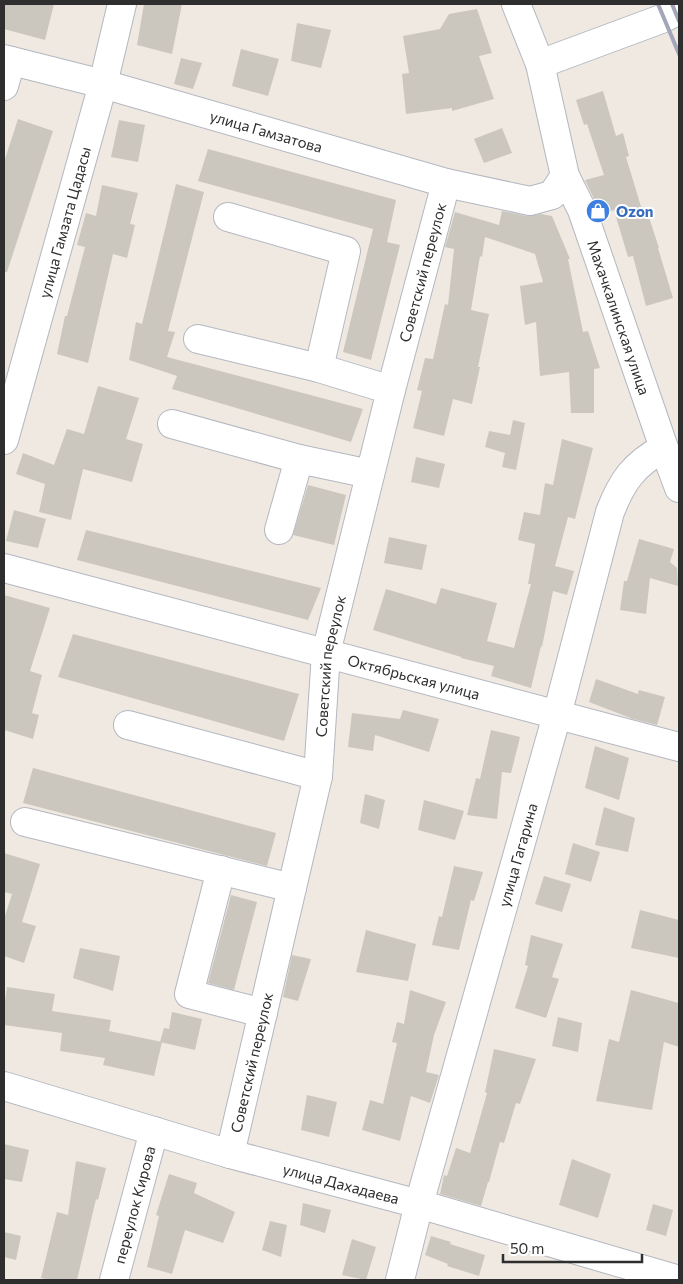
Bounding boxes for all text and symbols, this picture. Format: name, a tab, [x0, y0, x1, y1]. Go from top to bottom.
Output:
street label: улица Гамзатова	[208, 106, 325, 156]
street label: улица Гамзата Цадасы	[35, 144, 94, 300]
shop icon: Ozon	[585, 198, 611, 224]
street label: Советский переулок	[395, 201, 449, 344]
place label: Ozon	[616, 202, 654, 220]
street label: Махачкалинская улица	[584, 238, 654, 397]
street label: Советский переулок	[312, 593, 349, 738]
street label: Октябрьская улица	[346, 651, 482, 703]
street label: улица Гагарина	[494, 801, 541, 909]
street label: Советский переулок	[226, 990, 276, 1134]
street label: переулок Кирова	[110, 1144, 159, 1265]
street label: улица Дахадаева	[281, 1159, 401, 1207]
scale bar	[503, 1232, 642, 1264]
text: 50 m	[510, 1239, 544, 1257]

